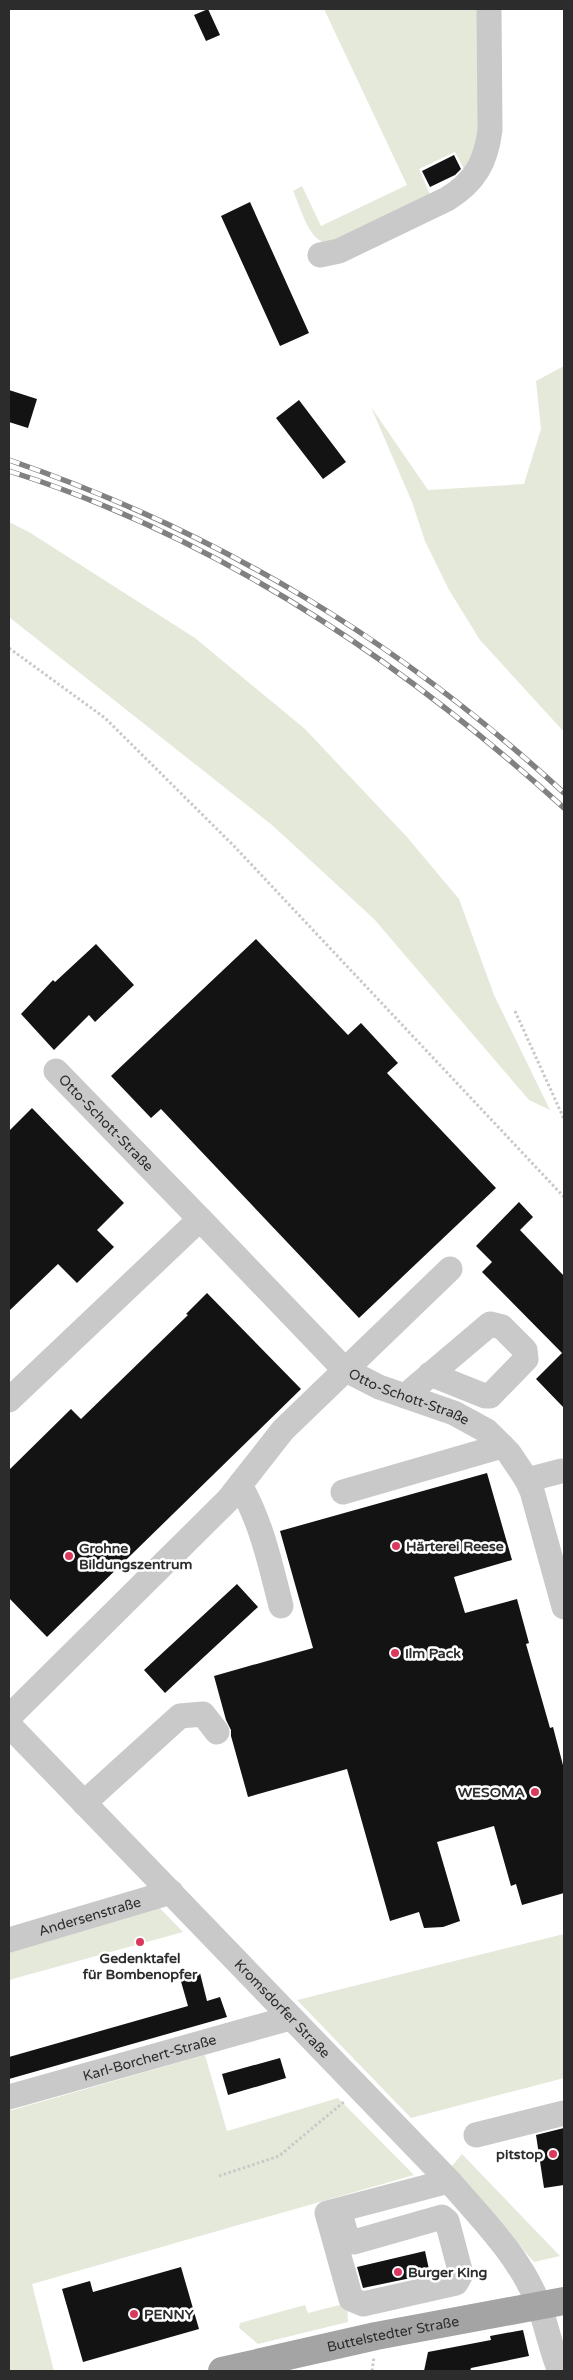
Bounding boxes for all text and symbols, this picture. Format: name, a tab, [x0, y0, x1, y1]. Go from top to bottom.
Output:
street label: Otto-Schott-Straße	[55, 1071, 157, 1175]
street label: Otto-Schott-Straße	[346, 1364, 473, 1428]
place label: Härterei Reese	[406, 1538, 504, 1555]
place label: Grohne Bildungszentrum	[79, 1540, 192, 1573]
marker: Härterei Reese	[390, 1540, 402, 1552]
marker: Grohne Bildungszentrum	[63, 1550, 75, 1562]
place label: Ilm Pack	[405, 1645, 461, 1662]
marker: Ilm Pack	[389, 1647, 401, 1659]
place label: WESOMA	[458, 1784, 526, 1801]
marker: WESOMA	[529, 1786, 541, 1798]
street label: Andersenstraße	[36, 1893, 143, 1939]
marker: Gedenktafel für Bombenopfer	[134, 1936, 146, 1948]
place label: Gedenktafel für Bombenopfer	[82, 1950, 198, 1983]
street label: Kromsdorfer Straße	[231, 1956, 334, 2061]
street label: Karl-Borchert-Straße	[81, 2031, 218, 2084]
place label: pitstop	[496, 2146, 543, 2163]
marker: pitstop	[547, 2148, 559, 2160]
place label: Burger King	[408, 2264, 487, 2281]
marker: Burger King	[392, 2266, 404, 2278]
place label: PENNY	[144, 2306, 194, 2323]
marker: PENNY	[128, 2308, 140, 2320]
street label: Buttelstedter Straße	[325, 2312, 461, 2355]

